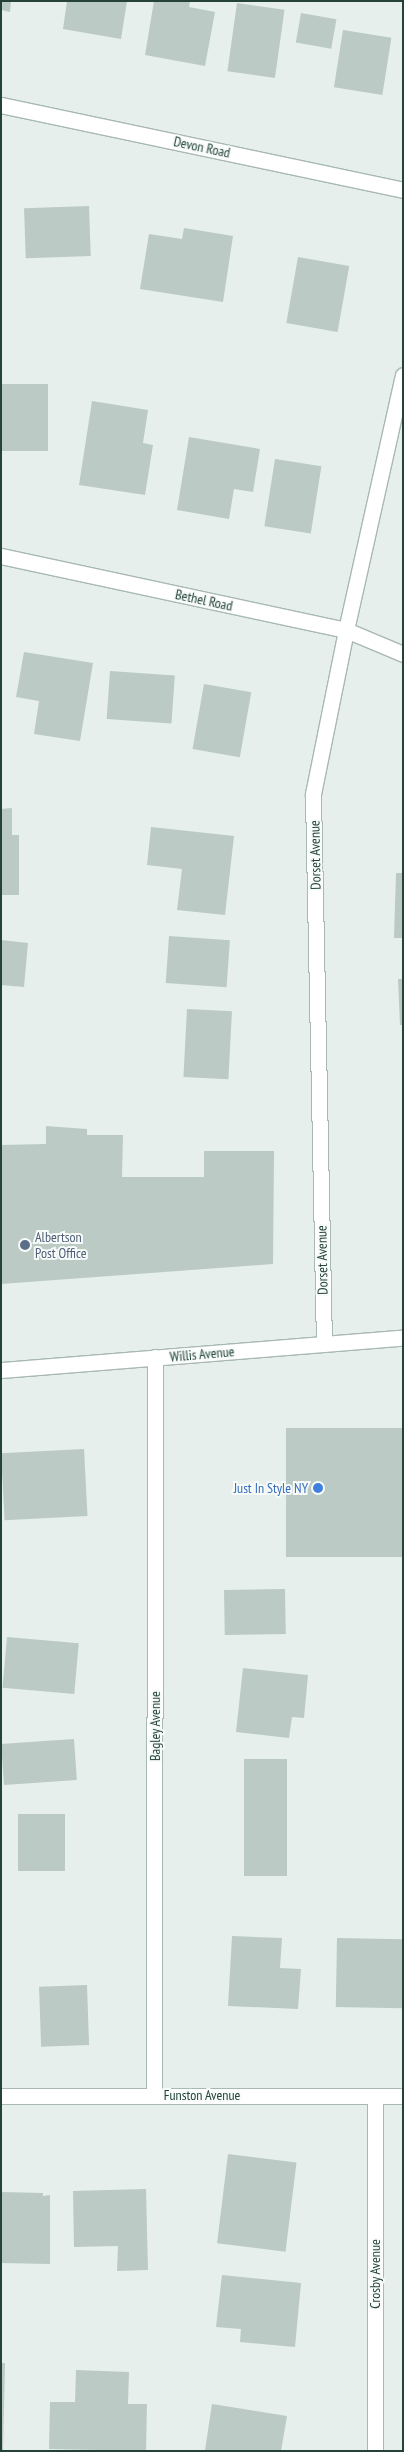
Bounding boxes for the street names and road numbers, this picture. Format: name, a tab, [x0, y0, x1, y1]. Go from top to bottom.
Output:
street label: Devon Road	[172, 133, 232, 161]
street label: Bethel Road	[174, 586, 234, 614]
street label: Dorset Avenue	[306, 820, 324, 890]
street label: Dorset Avenue	[313, 1225, 331, 1295]
street label: Willis Avenue	[169, 1343, 235, 1365]
street label: Bagley Avenue	[147, 1691, 163, 1761]
street label: Funston Avenue	[163, 2087, 241, 2103]
street label: Crosby Avenue	[367, 2239, 383, 2309]

